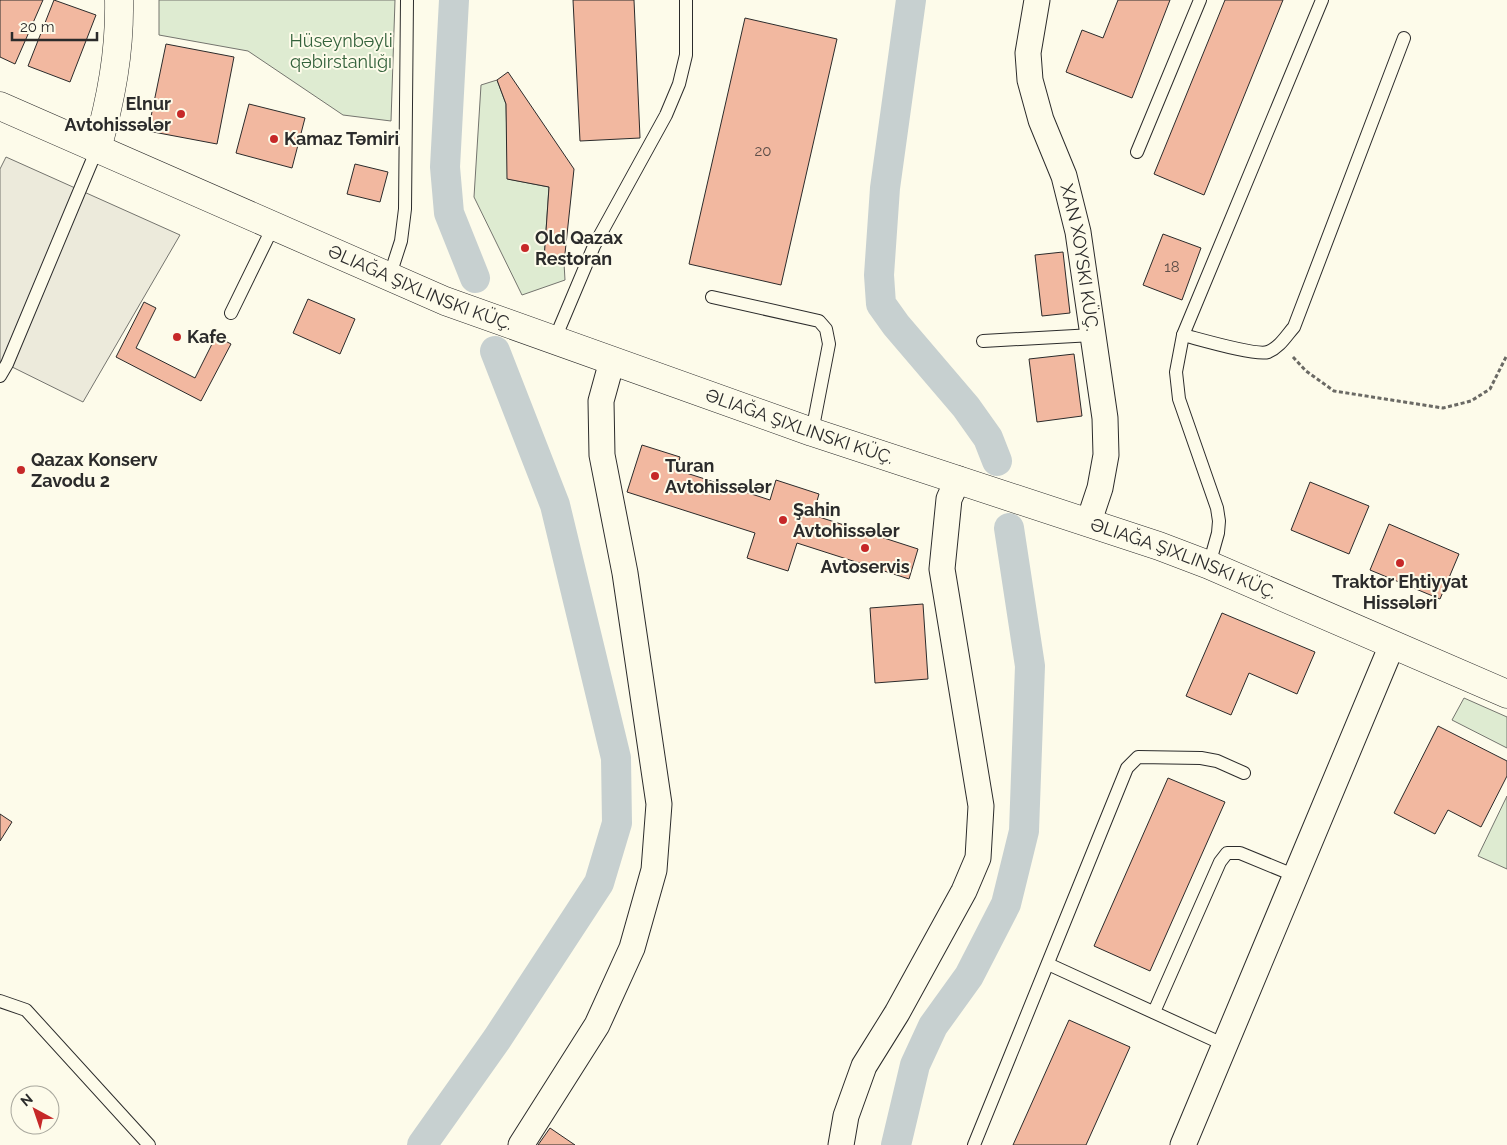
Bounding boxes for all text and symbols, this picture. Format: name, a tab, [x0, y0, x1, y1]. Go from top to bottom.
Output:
scale bar	[12, 10, 98, 42]
text: 20 m	[20, 18, 55, 36]
park label: Hüseynbəyli qəbirstanlığı	[289, 30, 393, 72]
place label: Elnur Avtohissələr	[64, 93, 171, 135]
marker: Elnur Avtohissələr	[175, 108, 187, 120]
place label: Kamaz Təmiri	[284, 128, 399, 149]
marker: Kamaz Təmiri	[268, 133, 280, 145]
house number: 20	[755, 142, 772, 160]
street label: XAN XOYSKI KÜÇ.	[1056, 182, 1103, 332]
place label: Old Qazax Restoran	[535, 227, 623, 269]
street label: ƏLIAĞA ŞIXLINSKI KÜÇ.	[325, 240, 515, 334]
marker: Old Qazax Restoran	[519, 242, 531, 254]
house number: 18	[1164, 258, 1180, 276]
place label: Kafe	[187, 326, 227, 347]
marker: Kafe	[171, 331, 183, 343]
street label: ƏLIAĞA ŞIXLINSKI KÜÇ.	[703, 384, 896, 468]
place label: Qazax Konserv Zavodu 2	[31, 449, 158, 491]
place label: Turan Avtohissələr	[665, 455, 772, 497]
marker: Qazax Konserv Zavodu 2	[15, 464, 27, 476]
marker: Turan Avtohissələr	[649, 470, 661, 482]
place label: Şahin Avtohissələr	[793, 499, 900, 541]
street label: ƏLIAĞA ŞIXLINSKI KÜÇ.	[1088, 513, 1280, 603]
marker: Şahin Avtohissələr	[777, 514, 789, 526]
marker: Avtoservis	[859, 542, 871, 554]
place label: Avtoservis	[820, 556, 910, 577]
marker: Traktor Ehtiyyat Hissələri	[1394, 557, 1406, 569]
place label: Traktor Ehtiyyat Hissələri	[1332, 571, 1468, 613]
north arrow	[10, 1085, 60, 1135]
text: N	[17, 1090, 36, 1110]

